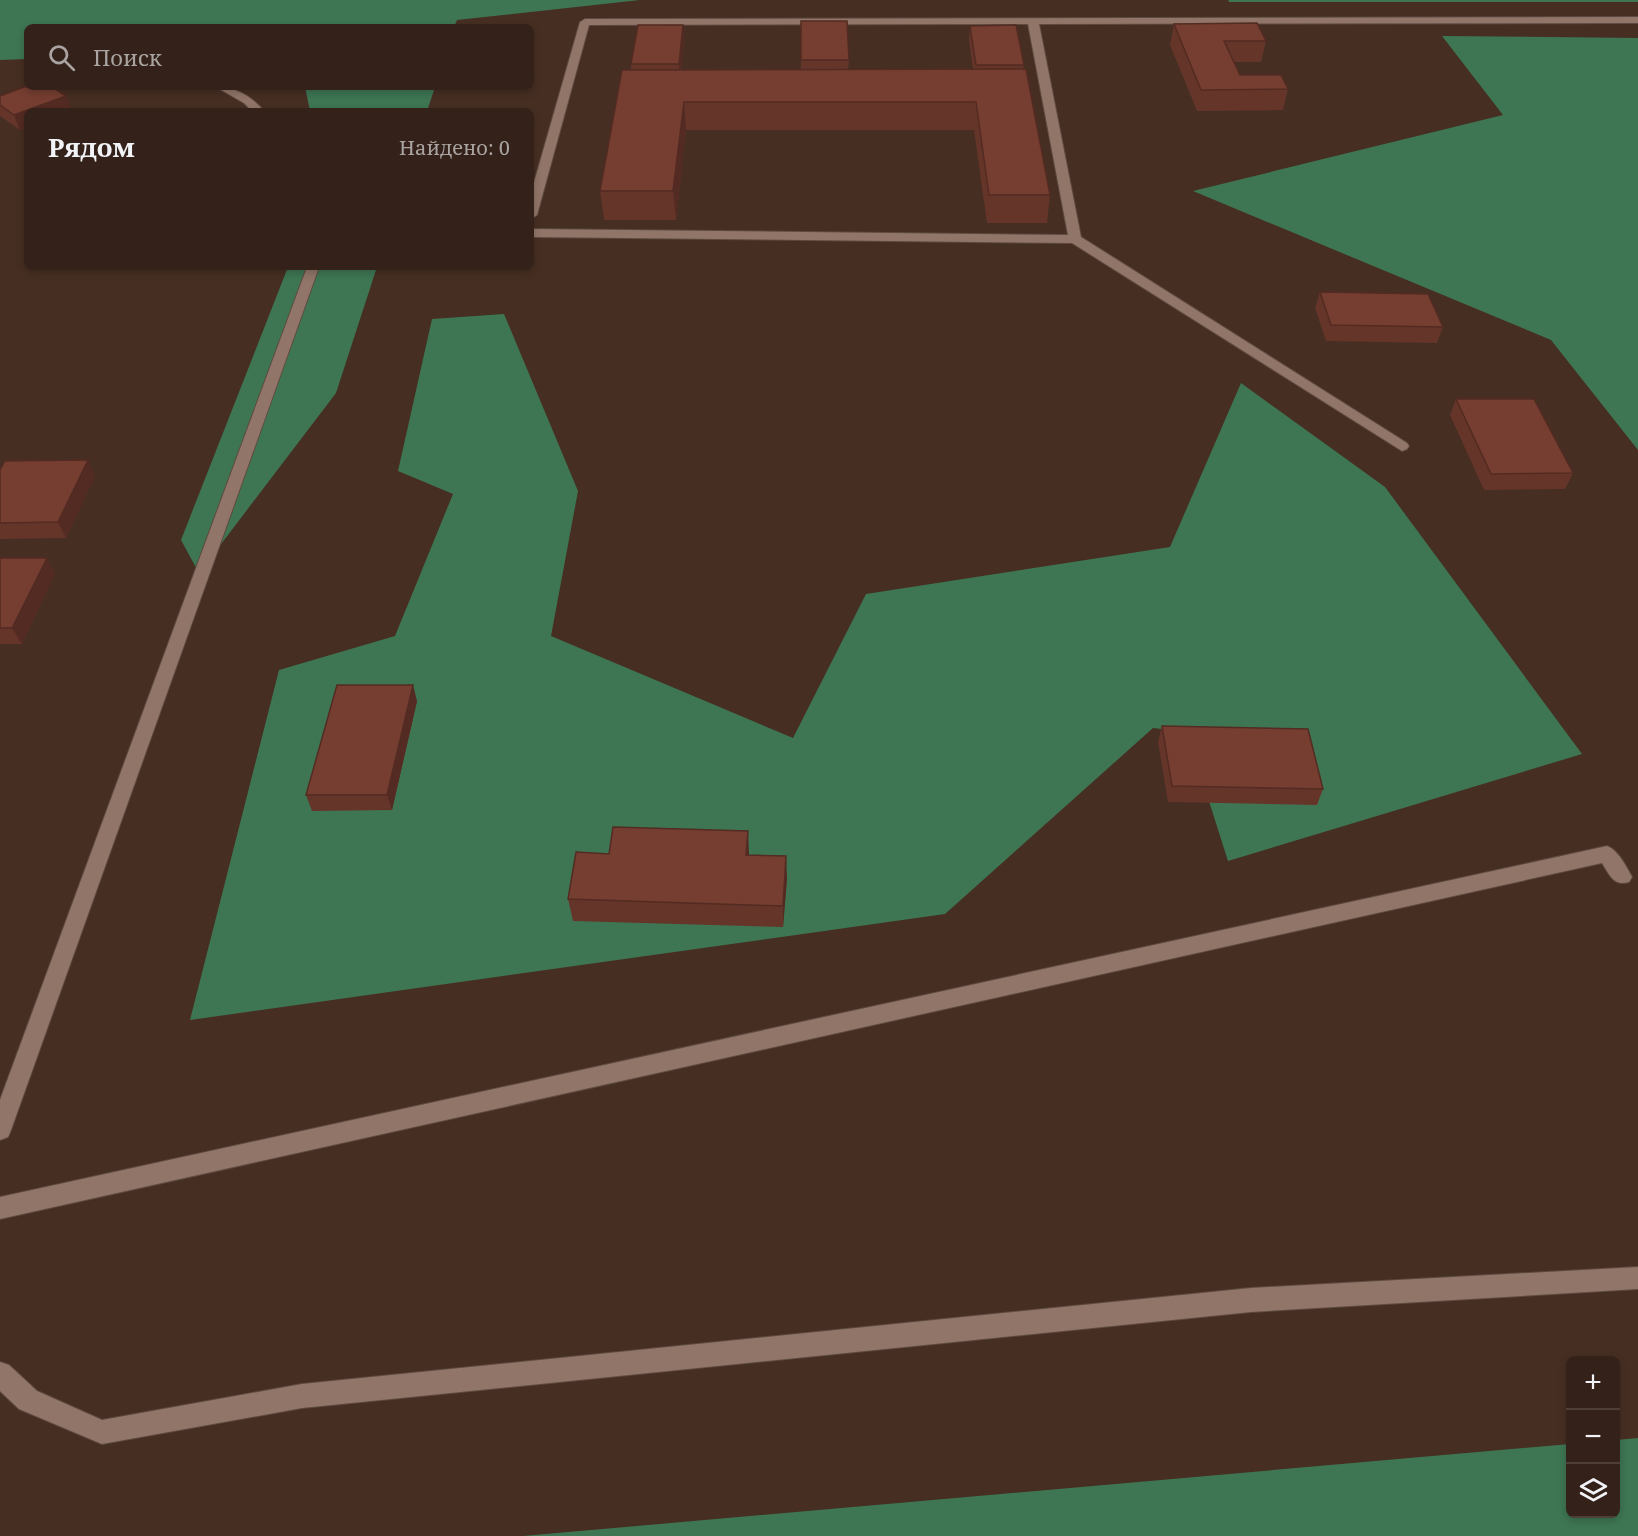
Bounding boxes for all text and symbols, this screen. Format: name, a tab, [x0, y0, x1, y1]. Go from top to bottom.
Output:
search box	[24, 24, 534, 90]
icon: search	[45, 41, 78, 74]
text: Поиск	[93, 42, 162, 72]
text: Рядом	[48, 129, 135, 165]
text: Найдено: 0	[399, 134, 510, 161]
map controls	[1566, 1356, 1620, 1518]
button: +	[1566, 1356, 1620, 1410]
button: −	[1566, 1410, 1620, 1464]
button: layers	[1566, 1464, 1620, 1518]

